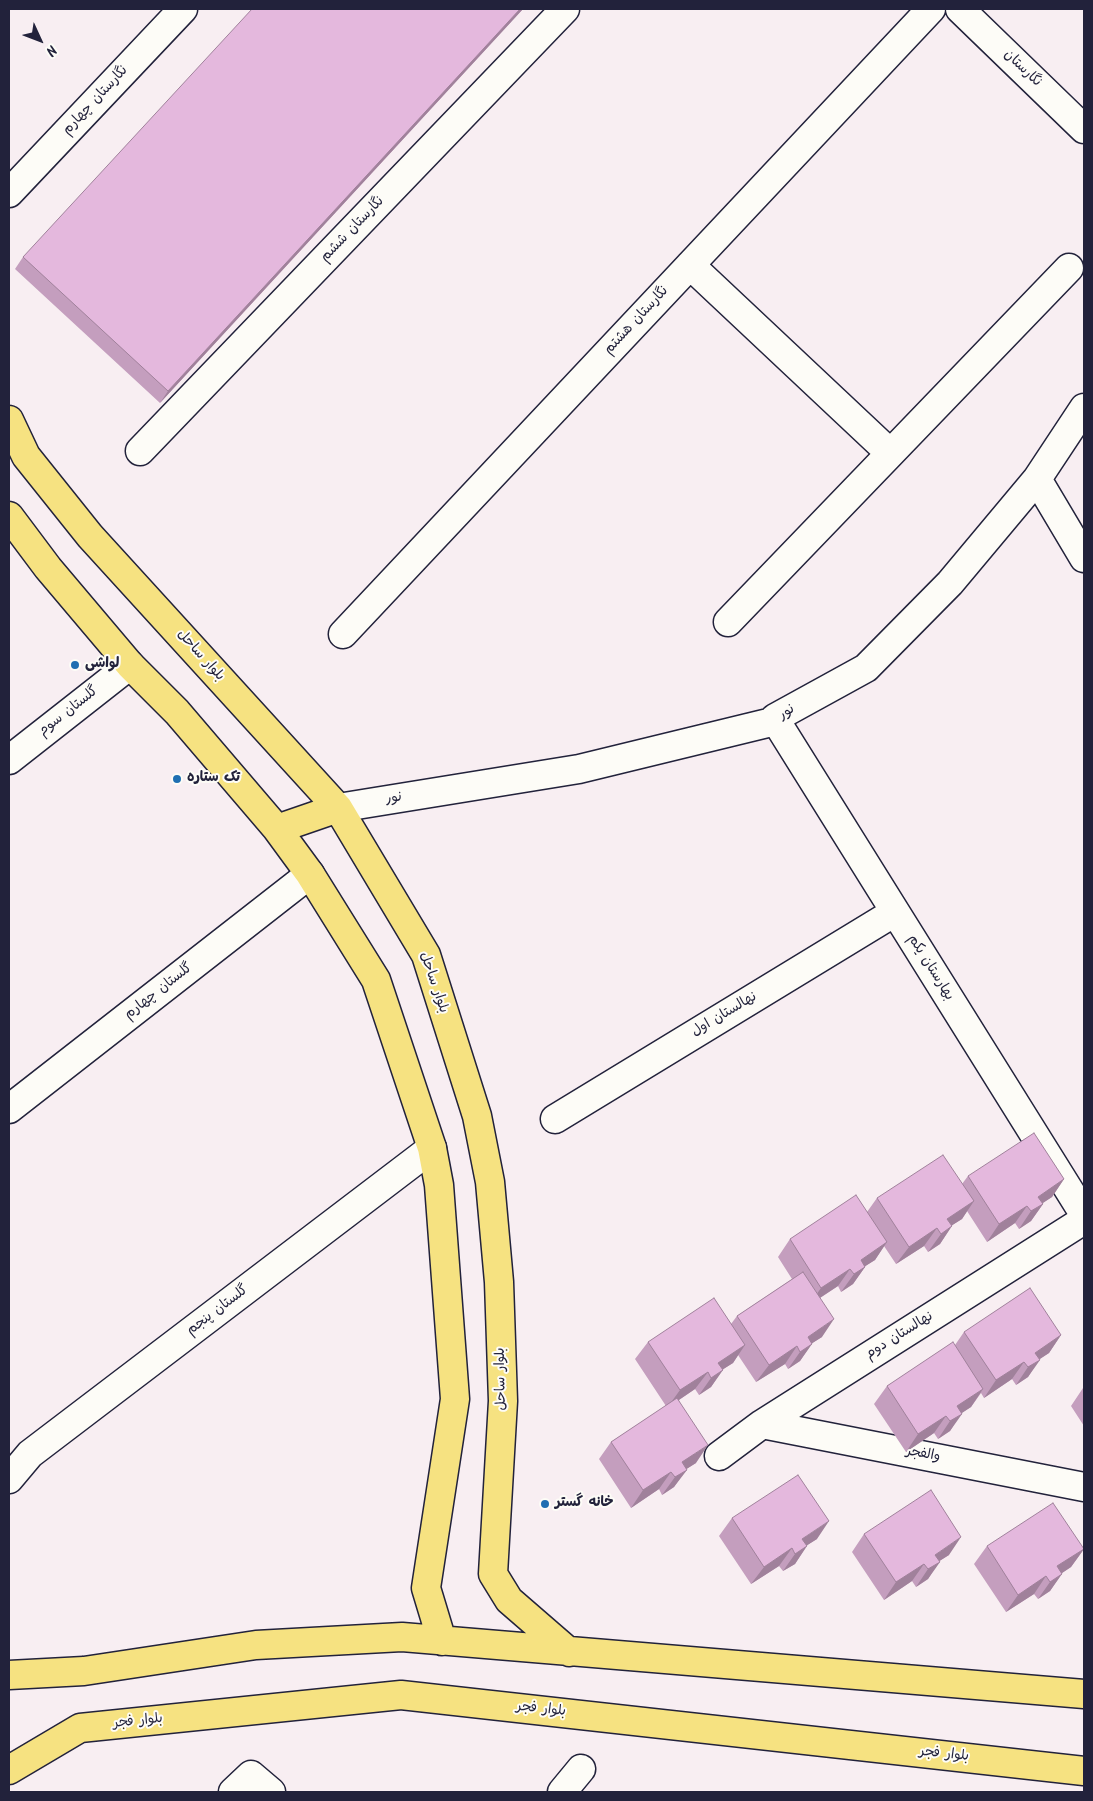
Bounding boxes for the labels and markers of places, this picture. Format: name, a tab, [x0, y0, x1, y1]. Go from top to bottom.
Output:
place label: لواشی	[85, 657, 119, 673]
marker: لواشی	[69, 659, 81, 671]
place label: تک ستاره	[187, 771, 240, 787]
marker: تک ستاره	[171, 773, 183, 785]
place label: خانه گستر	[555, 1496, 614, 1512]
marker: خانه گستر	[539, 1498, 551, 1510]

